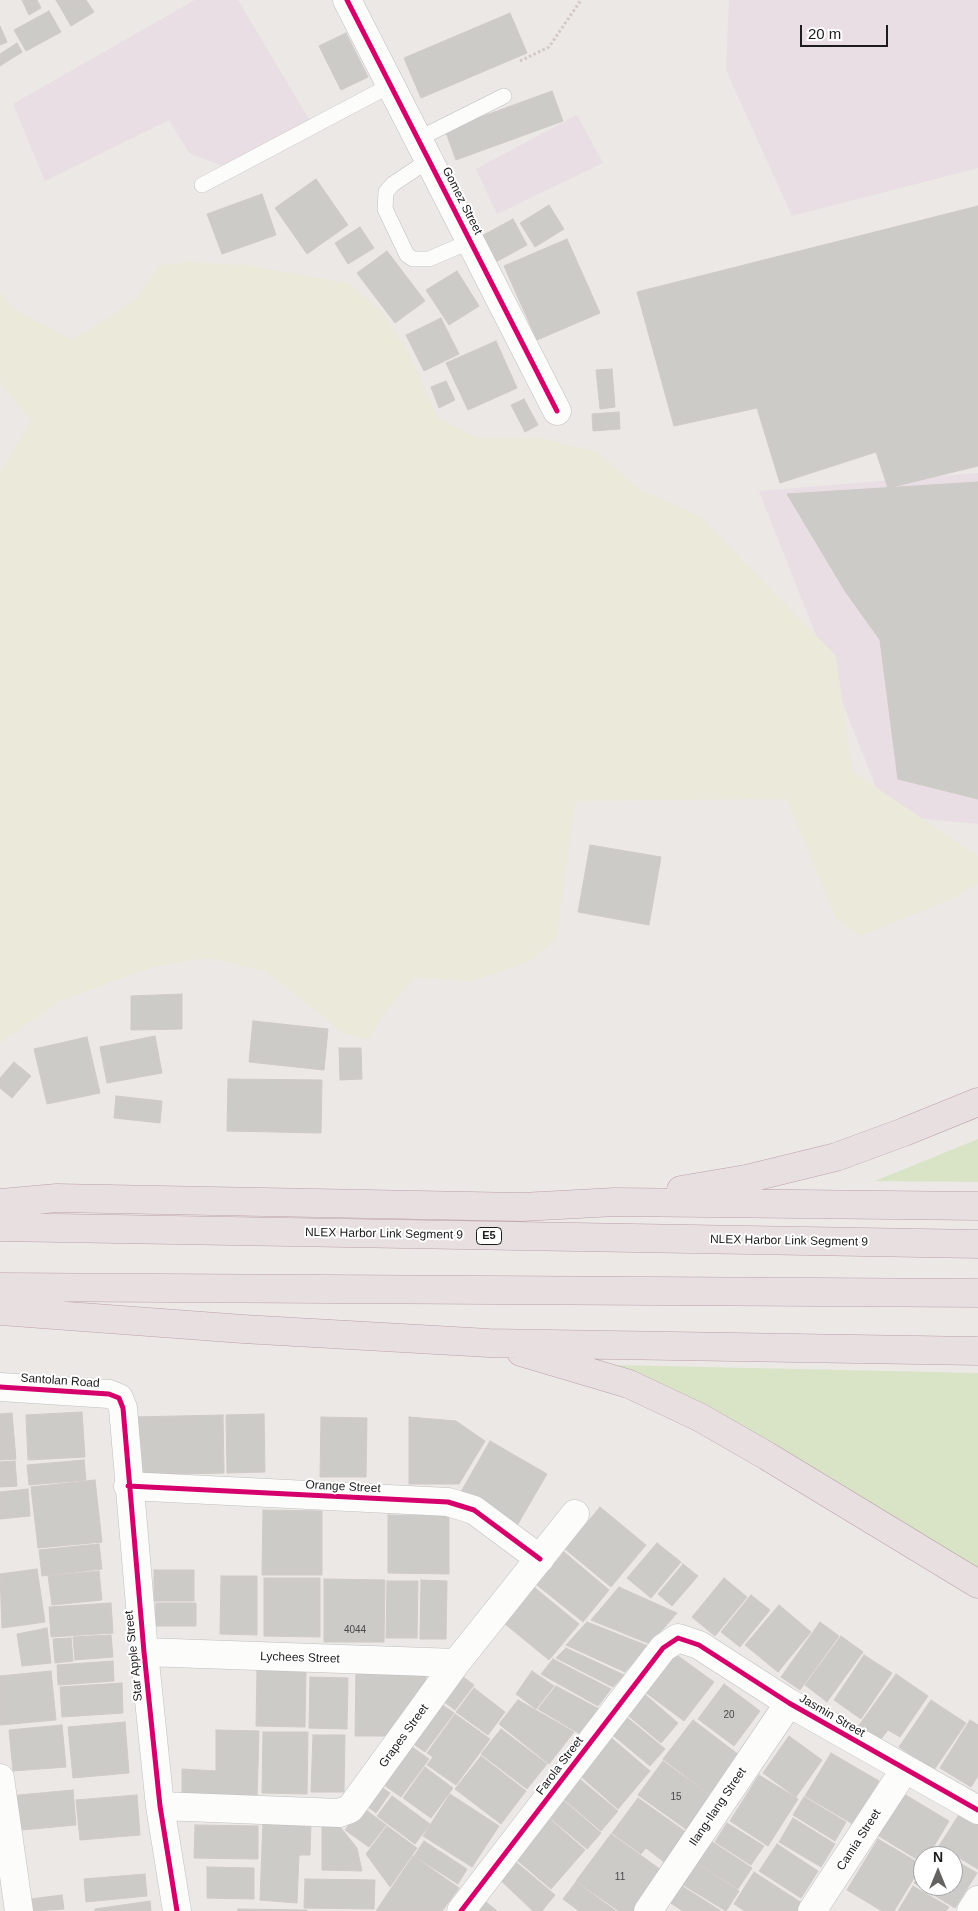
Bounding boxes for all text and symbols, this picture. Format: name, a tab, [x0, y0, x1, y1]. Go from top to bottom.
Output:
scale bar	[803, 15, 890, 47]
text: 20 m	[808, 25, 841, 42]
street label: Gomez Street	[439, 165, 485, 237]
street label: NLEX Harbor Link Segment 9	[305, 1225, 463, 1243]
road number: E5	[476, 1228, 502, 1244]
street label: NLEX Harbor Link Segment 9	[710, 1232, 868, 1250]
street label: Santolan Road	[20, 1371, 100, 1391]
street label: Orange Street	[305, 1478, 381, 1496]
street label: Star Apple Street	[122, 1610, 146, 1702]
house number: 4044	[344, 1624, 366, 1636]
street label: Lychees Street	[260, 1649, 340, 1667]
street label: Jasmin Street	[797, 1691, 867, 1741]
street label: Grapes Street	[376, 1702, 432, 1770]
house number: 20	[723, 1709, 735, 1721]
street label: Farola Street	[533, 1734, 587, 1798]
street label: Ilang-Ilang Street	[686, 1765, 750, 1849]
house number: 15	[670, 1791, 682, 1803]
street label: Camia Street	[834, 1807, 884, 1873]
north arrow	[913, 1846, 963, 1896]
text: N	[933, 1849, 943, 1865]
house number: 11	[615, 1871, 625, 1883]

